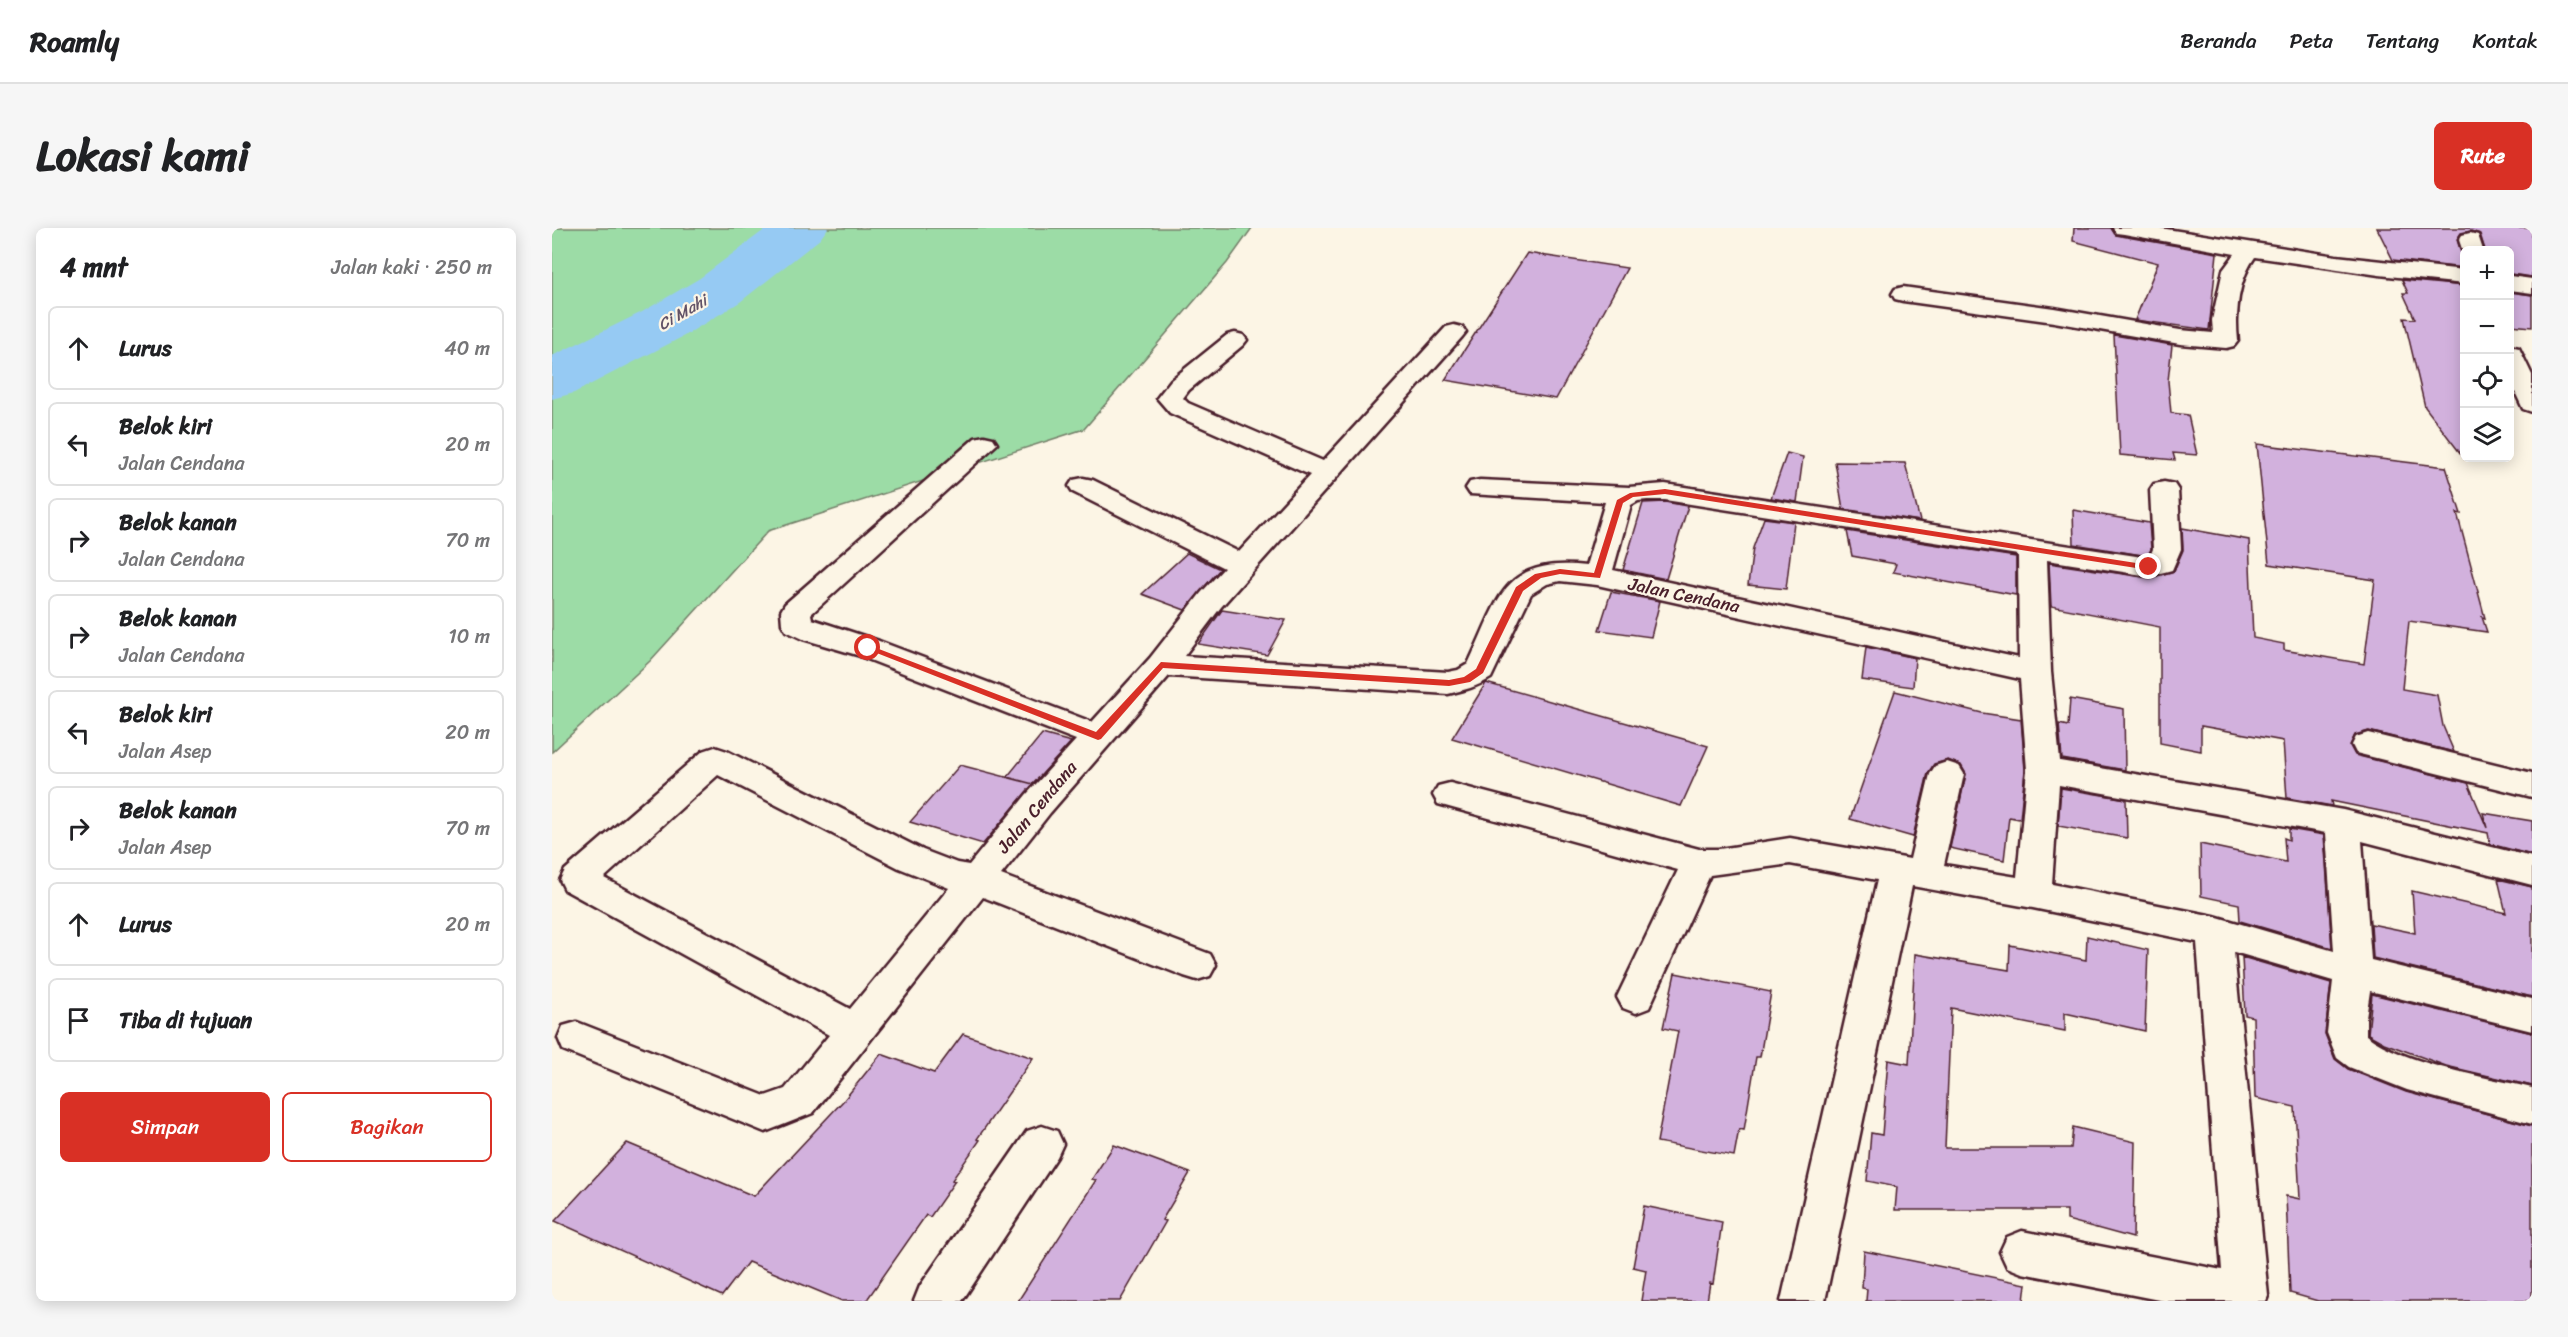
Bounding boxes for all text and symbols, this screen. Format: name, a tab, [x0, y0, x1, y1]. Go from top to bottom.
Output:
text: Roamly	[30, 17, 119, 66]
text: Beranda	[2180, 22, 2256, 60]
text: Peta	[2289, 22, 2333, 60]
text: Tentang	[2366, 22, 2439, 60]
text: Kontak	[2472, 22, 2538, 60]
text: Lokasi kami	[36, 119, 249, 193]
button: Rute	[2434, 122, 2532, 190]
text: 4 mnt	[60, 244, 127, 290]
map controls	[2460, 246, 2514, 462]
button: +	[2460, 246, 2514, 300]
text: Jalan kaki · 250 m	[331, 250, 492, 285]
water label: Ci Mahi	[652, 285, 716, 338]
button: −	[2460, 300, 2514, 354]
text: Lurus	[119, 329, 172, 368]
text: 40 m	[444, 331, 490, 366]
icon: ahead	[62, 332, 95, 365]
button: locate	[2460, 354, 2514, 408]
text: Belok kiri	[119, 407, 212, 446]
button: layers	[2460, 408, 2514, 462]
text: 20 m	[445, 427, 490, 462]
icon: left	[62, 428, 95, 461]
text: Jalan Cendana	[119, 446, 245, 481]
text: Belok kanan	[119, 503, 237, 542]
text: 70 m	[445, 523, 490, 558]
icon: right	[62, 524, 95, 557]
text: Jalan Cendana	[119, 542, 245, 577]
route end	[2135, 553, 2161, 579]
street label: Jalan Cendana	[1624, 567, 1744, 623]
text: Belok kanan	[119, 599, 237, 638]
text: 10 m	[448, 619, 490, 654]
icon: right	[62, 620, 95, 653]
route start	[854, 634, 880, 660]
text: Jalan Cendana	[119, 638, 245, 673]
text: Belok kiri	[119, 695, 212, 734]
text: 20 m	[445, 715, 490, 750]
icon: left	[62, 716, 95, 749]
text: Jalan Asep	[119, 734, 212, 769]
street label: Jalan Cendana	[988, 753, 1086, 861]
text: Belok kanan	[119, 791, 237, 830]
text: 70 m	[445, 811, 490, 846]
icon: right	[62, 812, 95, 845]
text: Jalan Asep	[119, 830, 212, 865]
text: Lurus	[119, 905, 172, 944]
text: 20 m	[445, 907, 490, 942]
icon: ahead	[62, 908, 95, 941]
text: Tiba di tujuan	[119, 1001, 252, 1040]
icon: arrive	[62, 1004, 95, 1037]
button: Simpan	[60, 1092, 270, 1162]
button: Bagikan	[282, 1092, 492, 1162]

